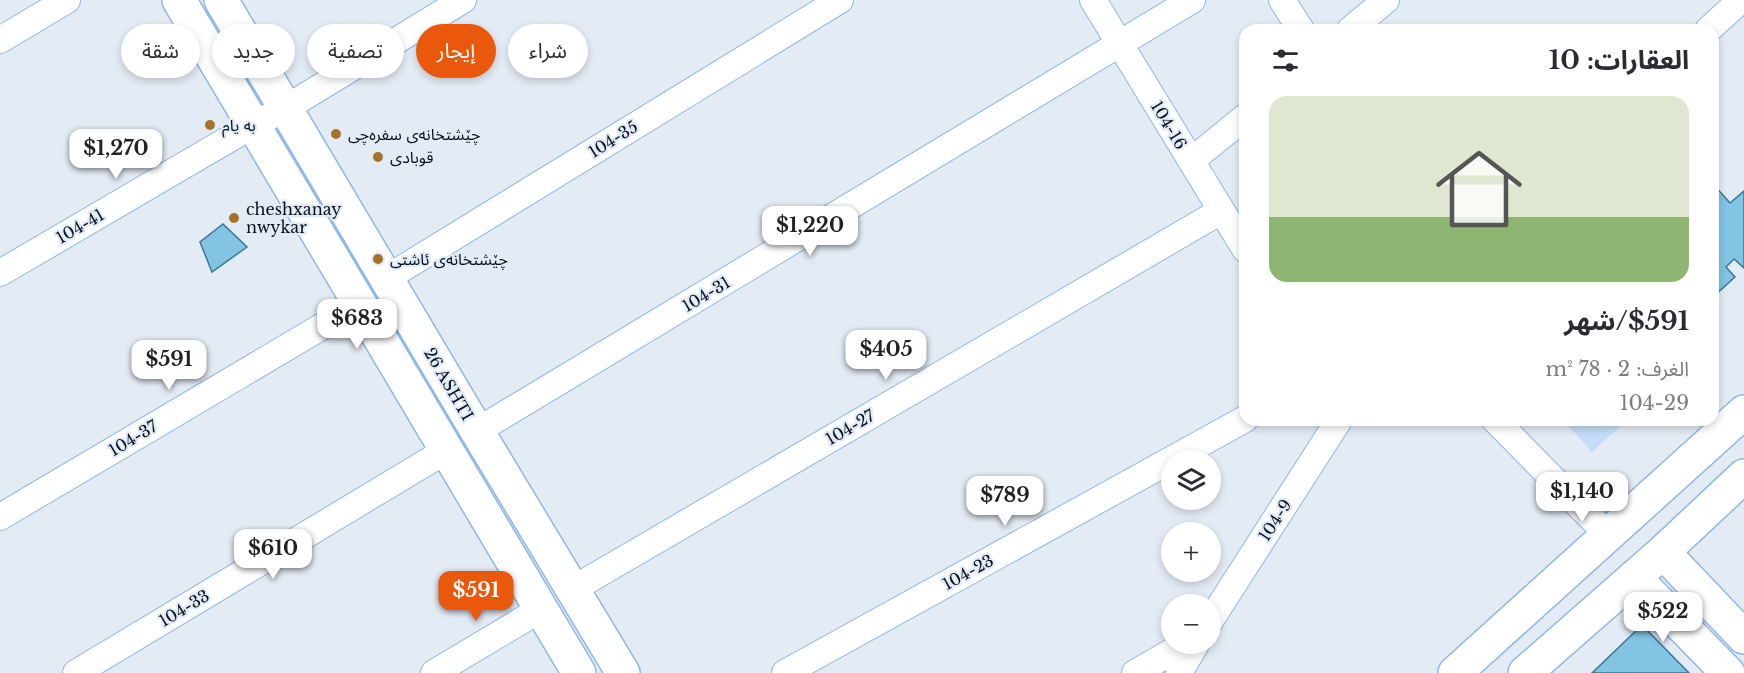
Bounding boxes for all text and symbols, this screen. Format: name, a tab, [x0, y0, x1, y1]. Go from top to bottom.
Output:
chip: شقة	[121, 24, 200, 78]
chip: جديد	[212, 24, 295, 78]
chip: تصفية	[307, 24, 404, 78]
chip: إيجار	[416, 24, 496, 78]
chip: شراء	[508, 24, 588, 78]
icon: filters	[1269, 44, 1302, 77]
text: العقارات: 10	[1549, 44, 1689, 76]
street label: 104-16	[1147, 97, 1191, 153]
place label: به يام	[222, 115, 256, 138]
street label: 104-35	[585, 116, 641, 162]
marker: به يام	[203, 118, 217, 132]
place label: چێشتخانەی سفرەچی	[348, 124, 480, 145]
marker: چێشتخانەی سفرەچی	[329, 127, 343, 141]
pin: $1,270	[67, 129, 165, 180]
icon: home	[1425, 135, 1533, 243]
text: $1,270	[83, 136, 149, 160]
place label: قوبادی	[390, 147, 433, 167]
marker: قوبادی	[371, 150, 385, 164]
place label: cheshxanay nwykar	[246, 199, 342, 237]
street label: 104-41	[53, 204, 107, 248]
pin: $1,220	[761, 206, 859, 257]
marker: cheshxanay nwykar	[227, 211, 241, 225]
text: $1,220	[776, 213, 844, 237]
place label: چێشتخانەی ئاشتی	[390, 249, 508, 270]
marker: چێشتخانەی ئاشتی	[371, 252, 385, 266]
street label: 104-31	[678, 272, 734, 316]
pin: $683	[321, 299, 393, 350]
text: $591/شهر	[1564, 305, 1689, 337]
text: $683	[331, 306, 383, 330]
pin: $405	[850, 330, 922, 381]
text: $405	[859, 337, 913, 361]
pin: $591	[133, 340, 205, 391]
street label: 26 ASHTI	[420, 344, 478, 424]
text: $591	[146, 347, 192, 371]
text: الغرف: 2 · 78 m²	[1546, 357, 1689, 381]
text: 104-29	[1620, 391, 1689, 415]
street label: 104-27	[822, 405, 879, 449]
street label: 104-37	[105, 415, 162, 460]
map controls	[1161, 450, 1221, 654]
button: layers	[1161, 450, 1221, 510]
pin: $1,140	[1533, 472, 1631, 523]
pin: $789	[969, 476, 1041, 527]
text: $1,140	[1550, 479, 1614, 503]
text: $789	[980, 483, 1030, 507]
street label: 104-9	[1254, 495, 1296, 545]
button: +	[1161, 522, 1221, 582]
pin: $610	[237, 529, 309, 580]
text: $610	[248, 536, 298, 560]
street label: 104-23	[939, 550, 997, 594]
pin: $591	[440, 571, 512, 622]
text: $591	[453, 578, 499, 602]
street label: 104-33	[155, 585, 213, 631]
pin: $522	[1627, 592, 1699, 643]
button: −	[1161, 594, 1221, 654]
text: $522	[1638, 599, 1688, 623]

